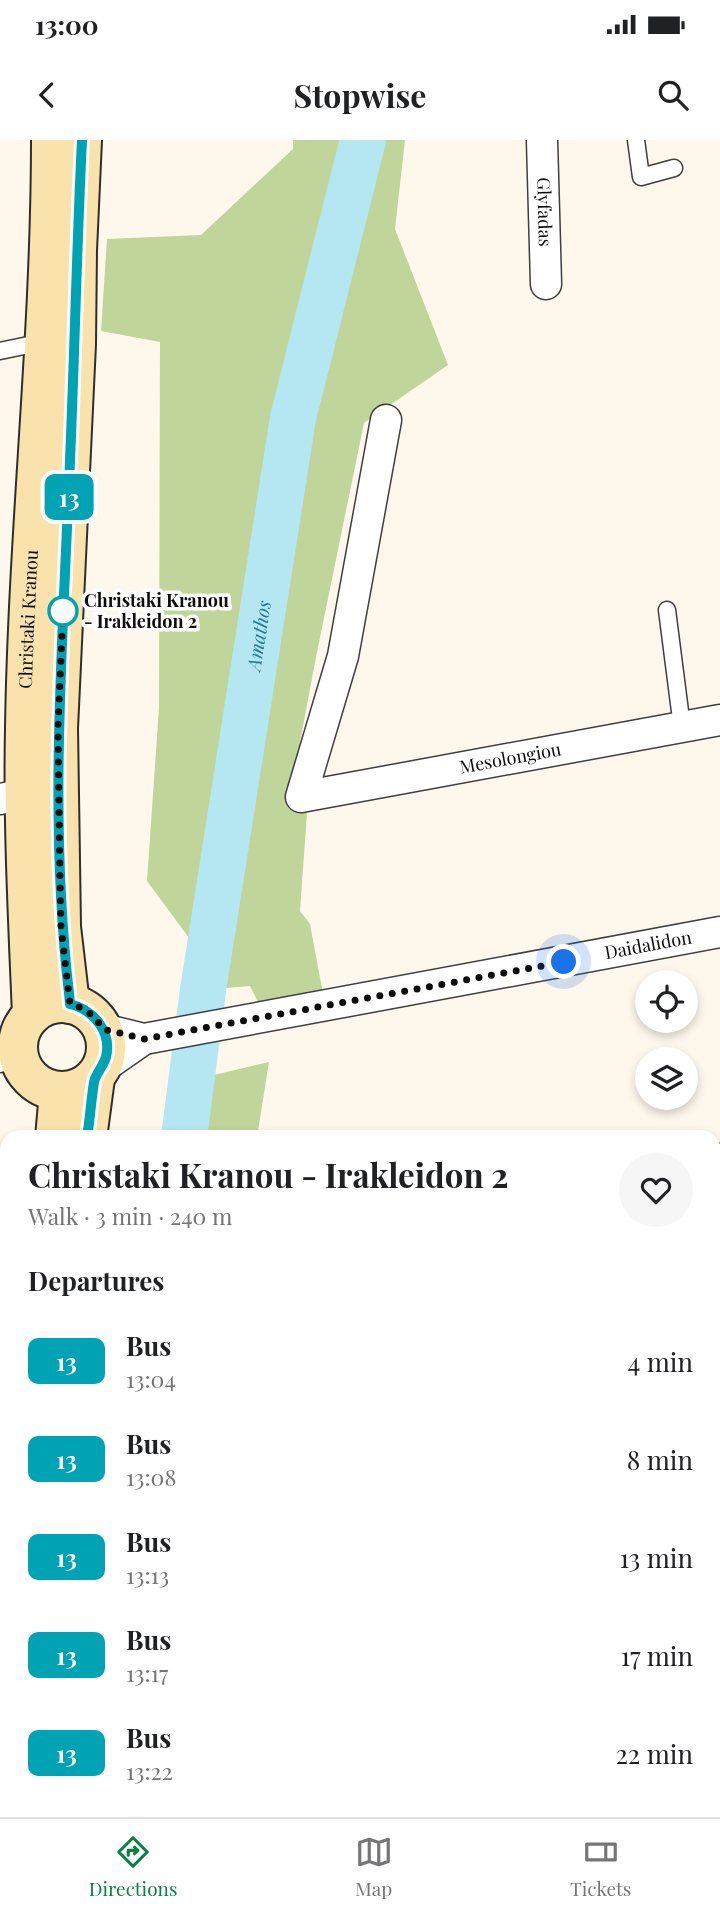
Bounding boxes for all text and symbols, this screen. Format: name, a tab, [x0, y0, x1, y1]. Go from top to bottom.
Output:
text: 13:00	[35, 7, 99, 42]
text: Stopwise	[294, 73, 426, 116]
icon: back	[28, 76, 66, 114]
icon: search	[654, 76, 692, 114]
street label: Glyfadas	[532, 177, 558, 247]
line badge: 13	[38, 474, 100, 520]
text: 13	[59, 481, 79, 513]
street label: Christaki Kranou	[13, 548, 43, 689]
place label: Christaki Kranou - Irakleidon 2	[84, 588, 229, 633]
marker: Christaki Kranou - Irakleidon 2	[48, 596, 78, 626]
water label: Amathos	[239, 599, 276, 674]
street label: Mesolongiou	[458, 736, 564, 779]
street label: Daidalidon	[602, 924, 694, 964]
your location	[546, 944, 581, 979]
map controls	[635, 970, 698, 1110]
button: locate	[635, 970, 698, 1033]
button: layers	[635, 1047, 698, 1110]
text: Christaki Kranou - Irakleidon 2	[28, 1152, 508, 1196]
button: heart	[619, 1153, 693, 1227]
text: Walk · 3 min · 240 m	[28, 1200, 232, 1231]
text: Departures	[28, 1263, 164, 1298]
text: Bus	[126, 1328, 171, 1363]
text: 4 min	[627, 1344, 693, 1379]
text: 13	[56, 1345, 77, 1377]
text: 13:04	[126, 1363, 176, 1394]
text: Bus	[126, 1426, 171, 1461]
text: 8 min	[627, 1442, 693, 1477]
text: 13	[56, 1443, 77, 1475]
text: 13:08	[126, 1461, 176, 1492]
text: Bus	[126, 1524, 171, 1559]
text: 13 min	[619, 1540, 693, 1575]
text: 13	[56, 1541, 77, 1573]
text: 13:13	[126, 1559, 169, 1590]
text: Bus	[126, 1622, 171, 1657]
text: 17 min	[620, 1638, 693, 1673]
text: 13	[56, 1639, 77, 1671]
text: 13:17	[126, 1657, 168, 1688]
text: Bus	[126, 1720, 171, 1755]
text: 22 min	[615, 1736, 693, 1771]
text: 13	[56, 1737, 77, 1769]
text: 13:22	[126, 1755, 173, 1786]
tab: Directions	[89, 1833, 177, 1901]
tab: Map	[355, 1833, 393, 1901]
tab: Tickets	[570, 1833, 631, 1901]

